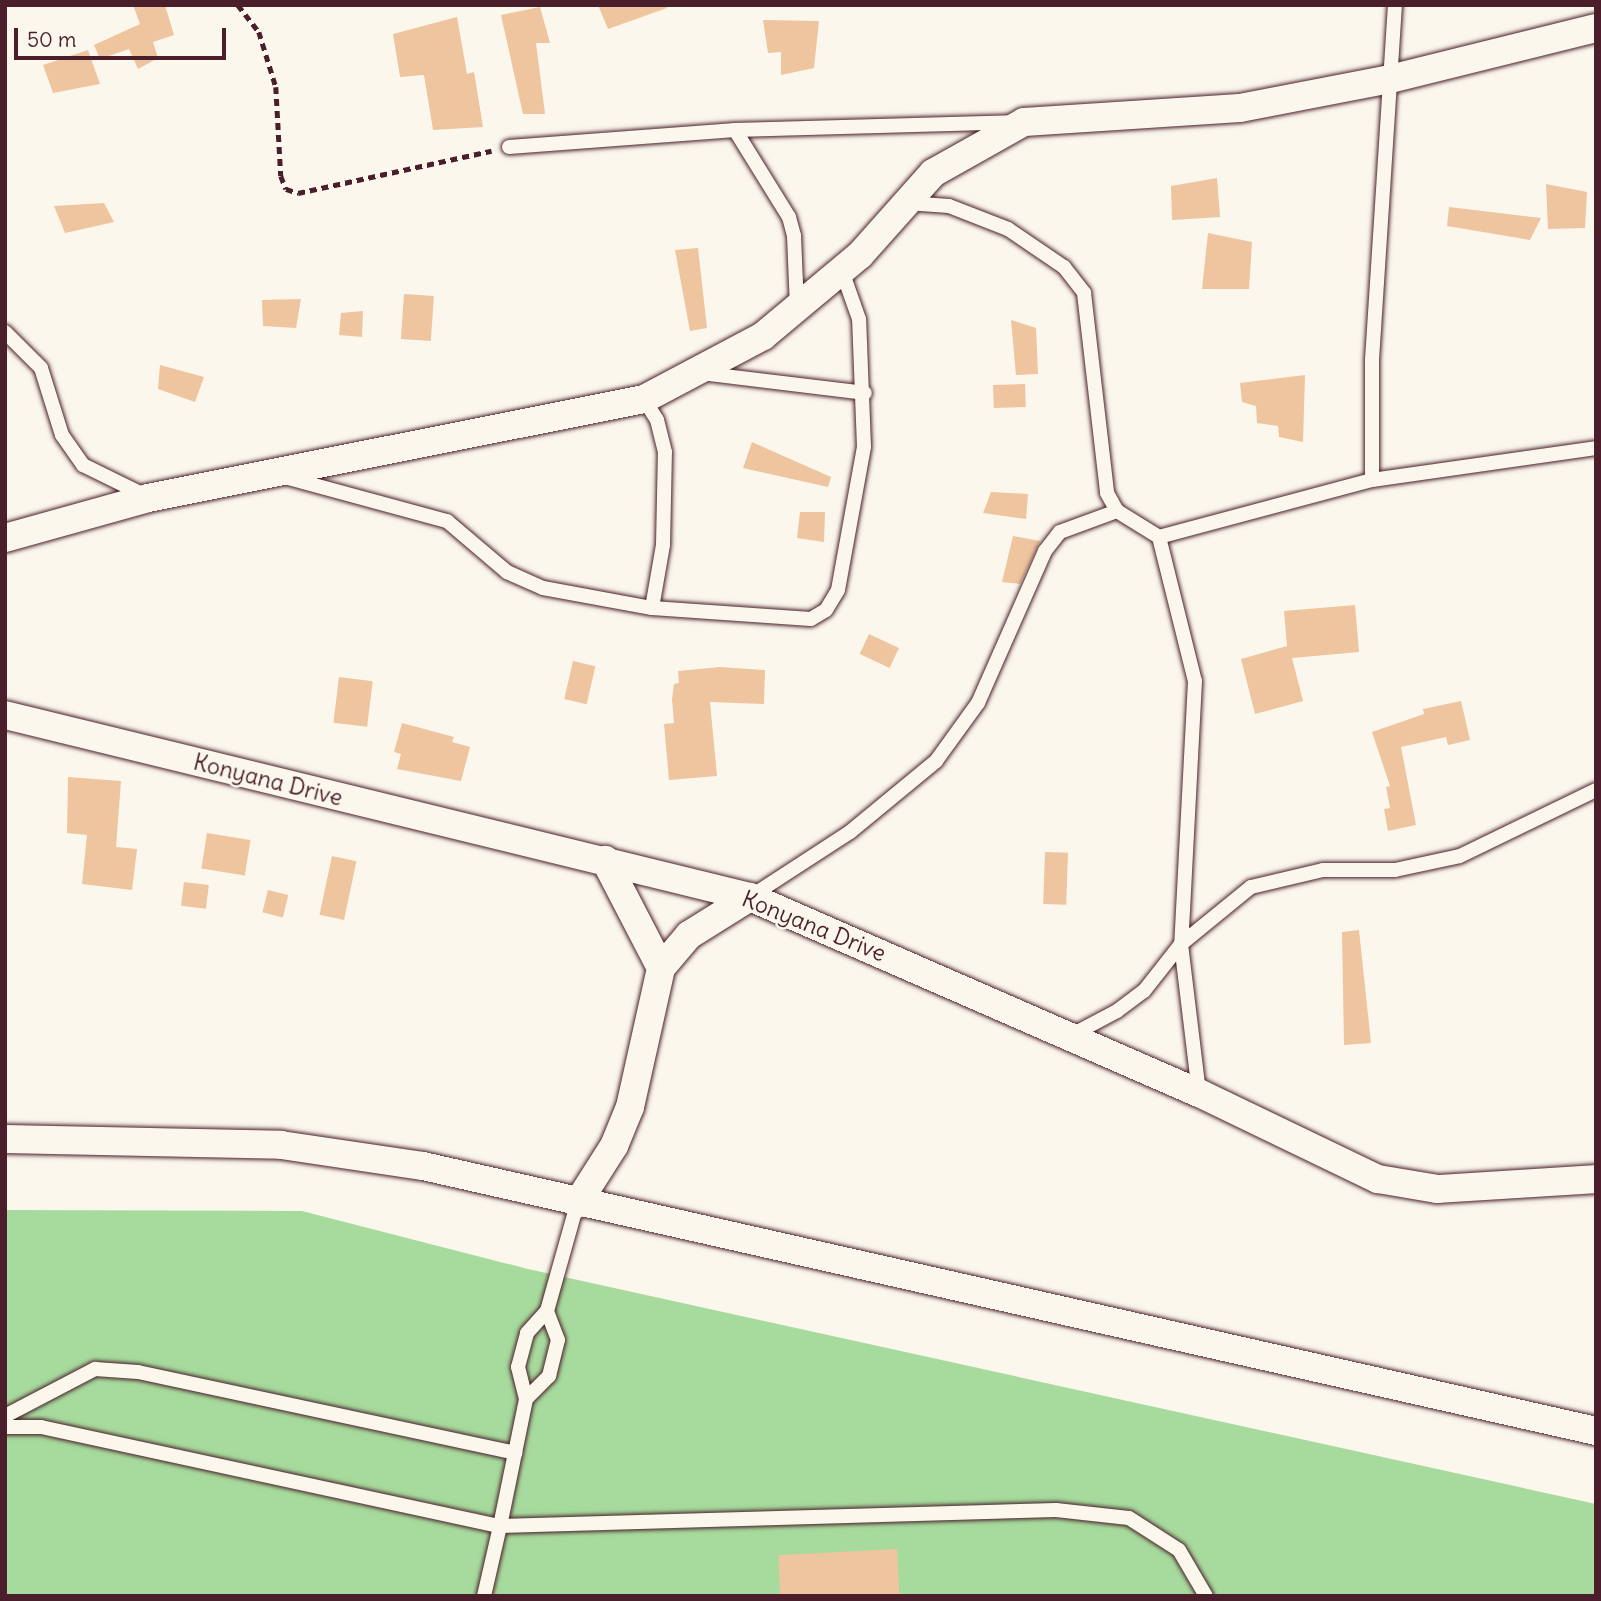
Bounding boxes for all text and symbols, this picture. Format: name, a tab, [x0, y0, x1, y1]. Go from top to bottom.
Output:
scale bar	[18, 14, 229, 58]
text: 50 m	[27, 26, 76, 53]
street label: Konyana Drive	[191, 748, 345, 812]
street label: Konyana Drive	[738, 885, 890, 967]

